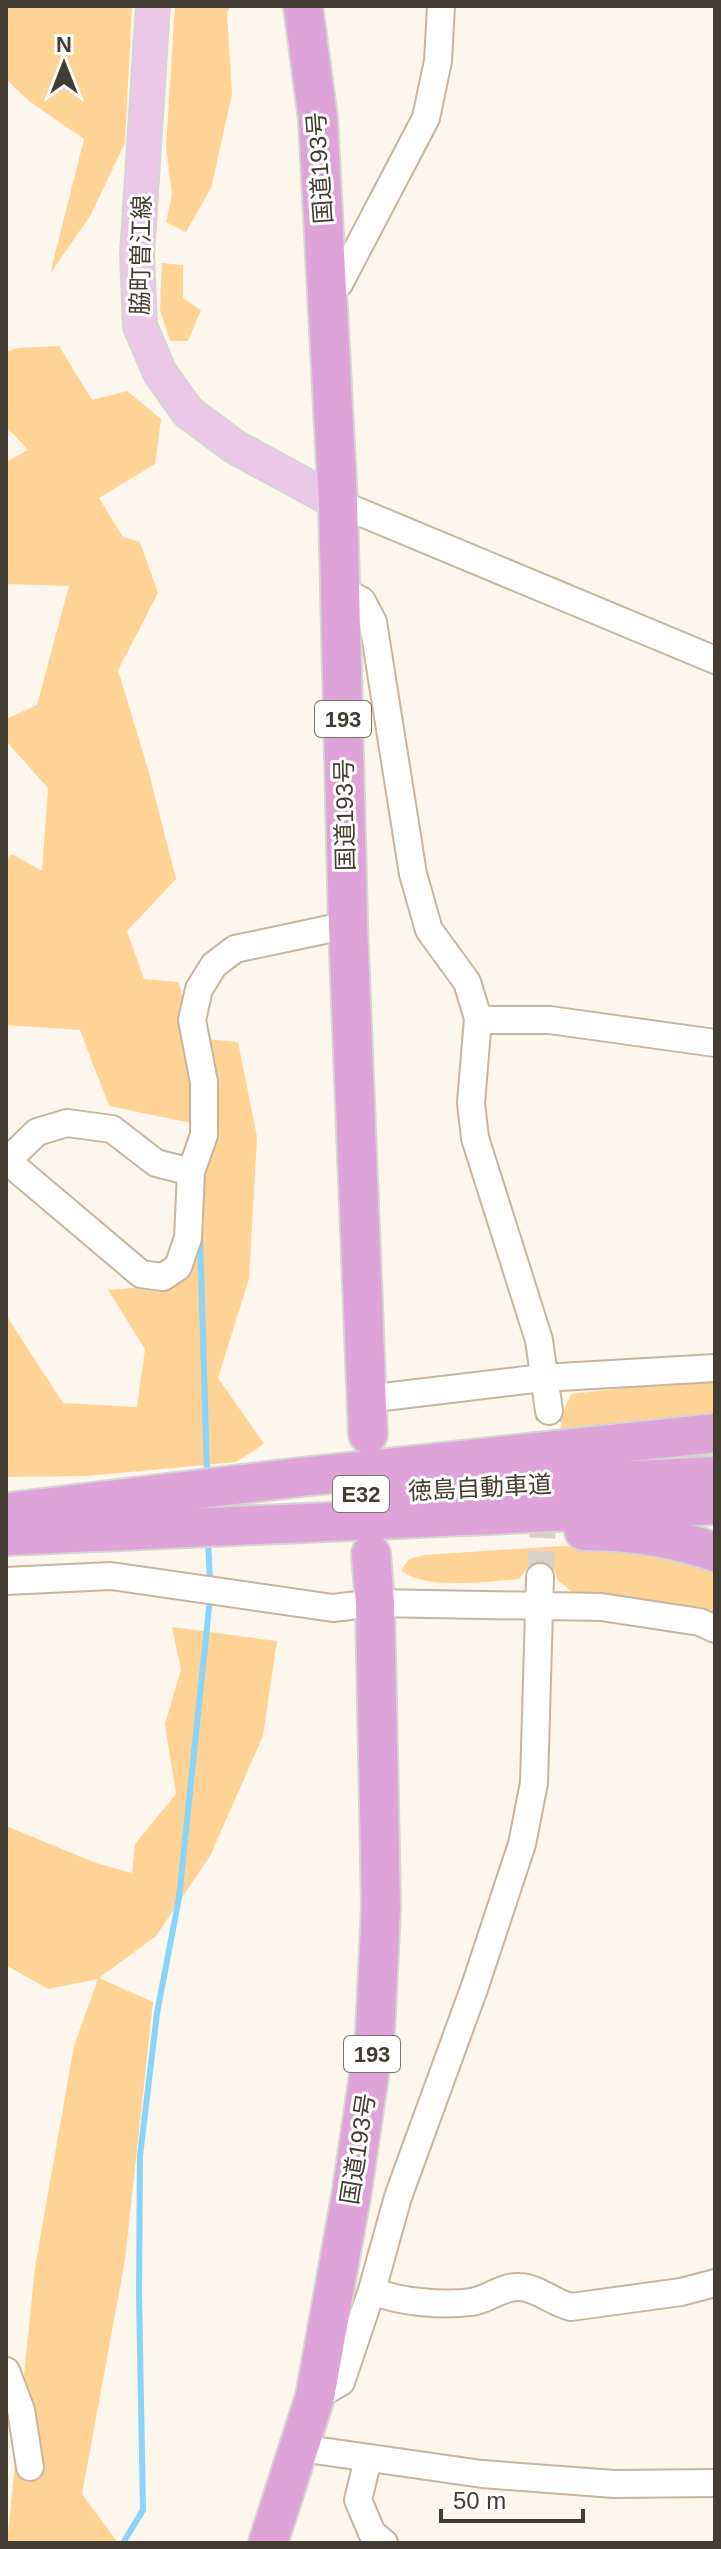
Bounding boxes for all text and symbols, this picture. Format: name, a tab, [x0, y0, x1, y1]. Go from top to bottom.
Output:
north arrow	[24, 24, 104, 104]
text: N	[56, 32, 72, 57]
street label: 国道193号	[302, 111, 337, 225]
street label: 脇町曽江線	[126, 195, 155, 315]
road number: 193	[315, 701, 371, 737]
street label: 国道193号	[330, 759, 359, 871]
street label: 徳島自動車道	[407, 1470, 553, 1505]
road number: E32	[333, 1476, 389, 1512]
road number: 193	[344, 2036, 400, 2072]
street label: 国道193号	[335, 2091, 380, 2206]
scale bar	[441, 2473, 583, 2523]
text: 50 m	[453, 2487, 506, 2514]

